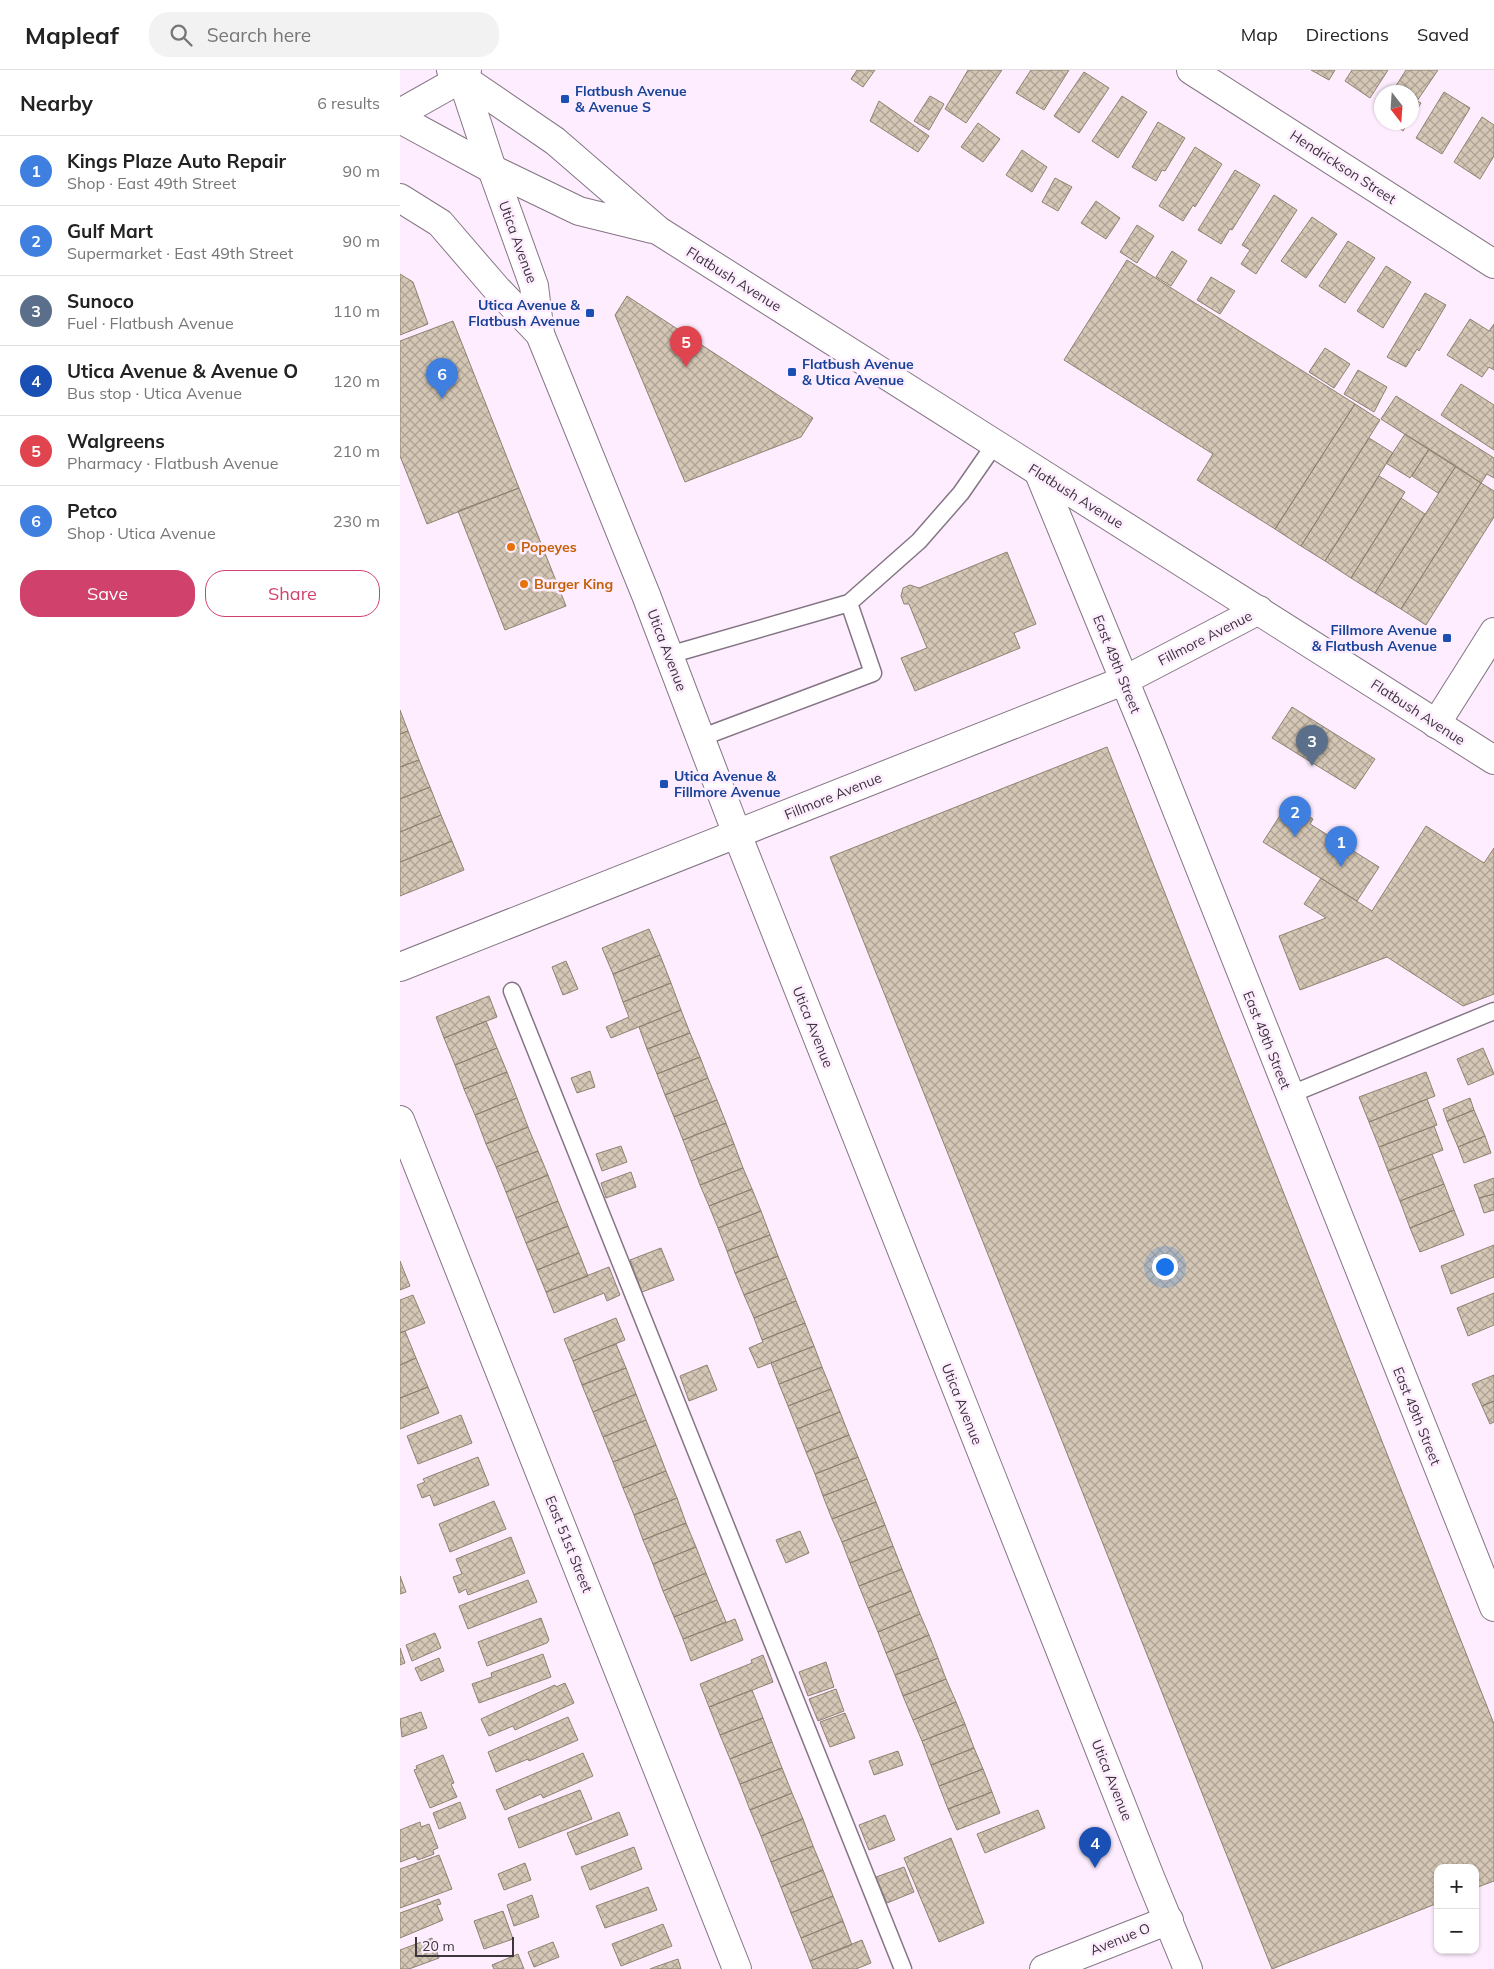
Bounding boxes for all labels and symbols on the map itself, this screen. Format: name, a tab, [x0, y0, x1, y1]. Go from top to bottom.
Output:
place label: Flatbush Avenue & Avenue S	[575, 82, 687, 116]
north arrow	[1374, 85, 1419, 130]
marker: Flatbush Avenue & Avenue S	[559, 93, 571, 105]
street label: Hendrickson Street	[1287, 126, 1400, 208]
street label: Utica Avenue	[495, 198, 541, 286]
street label: Flatbush Avenue	[683, 243, 785, 315]
place label: Utica Avenue & Flatbush Avenue	[468, 296, 580, 330]
marker: Utica Avenue & Flatbush Avenue	[584, 307, 596, 319]
pin: 5	[670, 326, 702, 367]
place label: Flatbush Avenue & Utica Avenue	[802, 355, 914, 389]
pin: 6	[426, 358, 458, 399]
marker: Flatbush Avenue & Utica Avenue	[786, 366, 798, 378]
street label: Flatbush Avenue	[1025, 460, 1127, 532]
place label: Popeyes	[521, 538, 577, 556]
marker: Popeyes	[505, 541, 517, 553]
place label: Burger King	[534, 575, 613, 593]
marker: Burger King	[518, 578, 530, 590]
street label: Utica Avenue	[643, 607, 691, 693]
street label: Fillmore Avenue	[1155, 607, 1255, 669]
street label: East 49th Street	[1089, 612, 1145, 716]
place label: Fillmore Avenue & Flatbush Avenue	[1312, 621, 1437, 655]
marker: Fillmore Avenue & Flatbush Avenue	[1441, 632, 1453, 644]
street label: Flatbush Avenue	[1368, 675, 1468, 749]
pin: 3	[1296, 725, 1328, 766]
place label: Utica Avenue & Fillmore Avenue	[674, 767, 781, 801]
street label: Fillmore Avenue	[782, 768, 884, 824]
marker: Utica Avenue & Fillmore Avenue	[658, 778, 670, 790]
pin: 2	[1279, 796, 1311, 837]
pin: 1	[1325, 826, 1357, 867]
street label: Utica Avenue	[789, 984, 837, 1070]
street label: East 49th Street	[1239, 988, 1295, 1092]
your location	[1152, 1254, 1178, 1280]
street label: Utica Avenue	[938, 1361, 986, 1447]
street label: East 49th Street	[1389, 1364, 1445, 1468]
street label: East 51st Street	[541, 1493, 597, 1595]
street label: Utica Avenue	[1088, 1737, 1136, 1823]
pin: 4	[1079, 1827, 1111, 1868]
street label: Avenue O	[1087, 1919, 1153, 1959]
scale bar	[415, 1934, 514, 1957]

